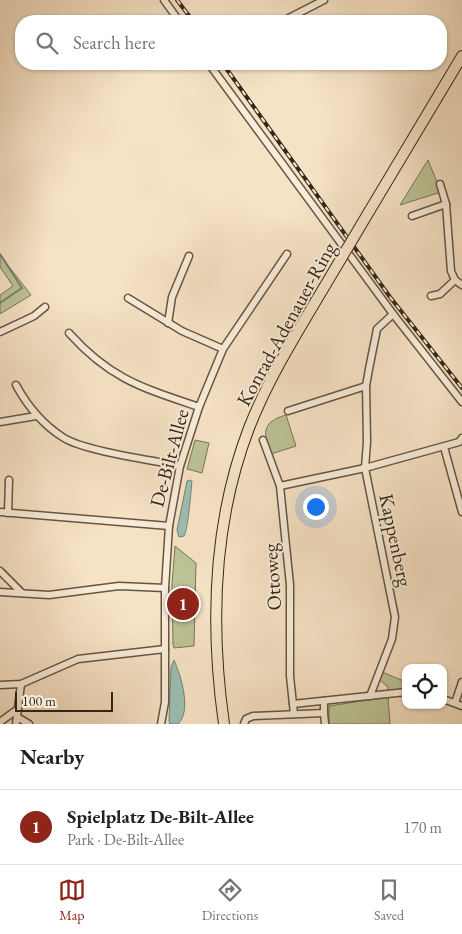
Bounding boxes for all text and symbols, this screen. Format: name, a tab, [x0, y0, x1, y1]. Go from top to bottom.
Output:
search box	[15, 15, 447, 70]
icon: search	[33, 29, 61, 57]
text: Search here	[73, 30, 155, 55]
street label: Konrad-Adenauer-Ring	[230, 237, 342, 411]
street label: De-Bilt-Allee	[143, 406, 195, 510]
street label: Kappenberg	[373, 491, 419, 589]
your location	[303, 494, 329, 520]
street label: Ottoweg	[257, 542, 287, 611]
pin: 1	[167, 585, 199, 623]
map controls	[402, 664, 447, 709]
button: locate	[402, 664, 447, 709]
scale bar	[15, 689, 112, 712]
text: 100 m	[22, 692, 56, 710]
text: Nearby	[20, 743, 84, 770]
text: Spielplatz De-Bilt-Allee	[67, 804, 254, 829]
text: 1	[32, 817, 40, 838]
text: 170 m	[403, 817, 442, 838]
text: Park · De-Bilt-Allee	[67, 829, 184, 850]
tab: Map	[58, 876, 86, 924]
tab: Directions	[202, 876, 258, 924]
tab: Saved	[374, 876, 404, 924]

